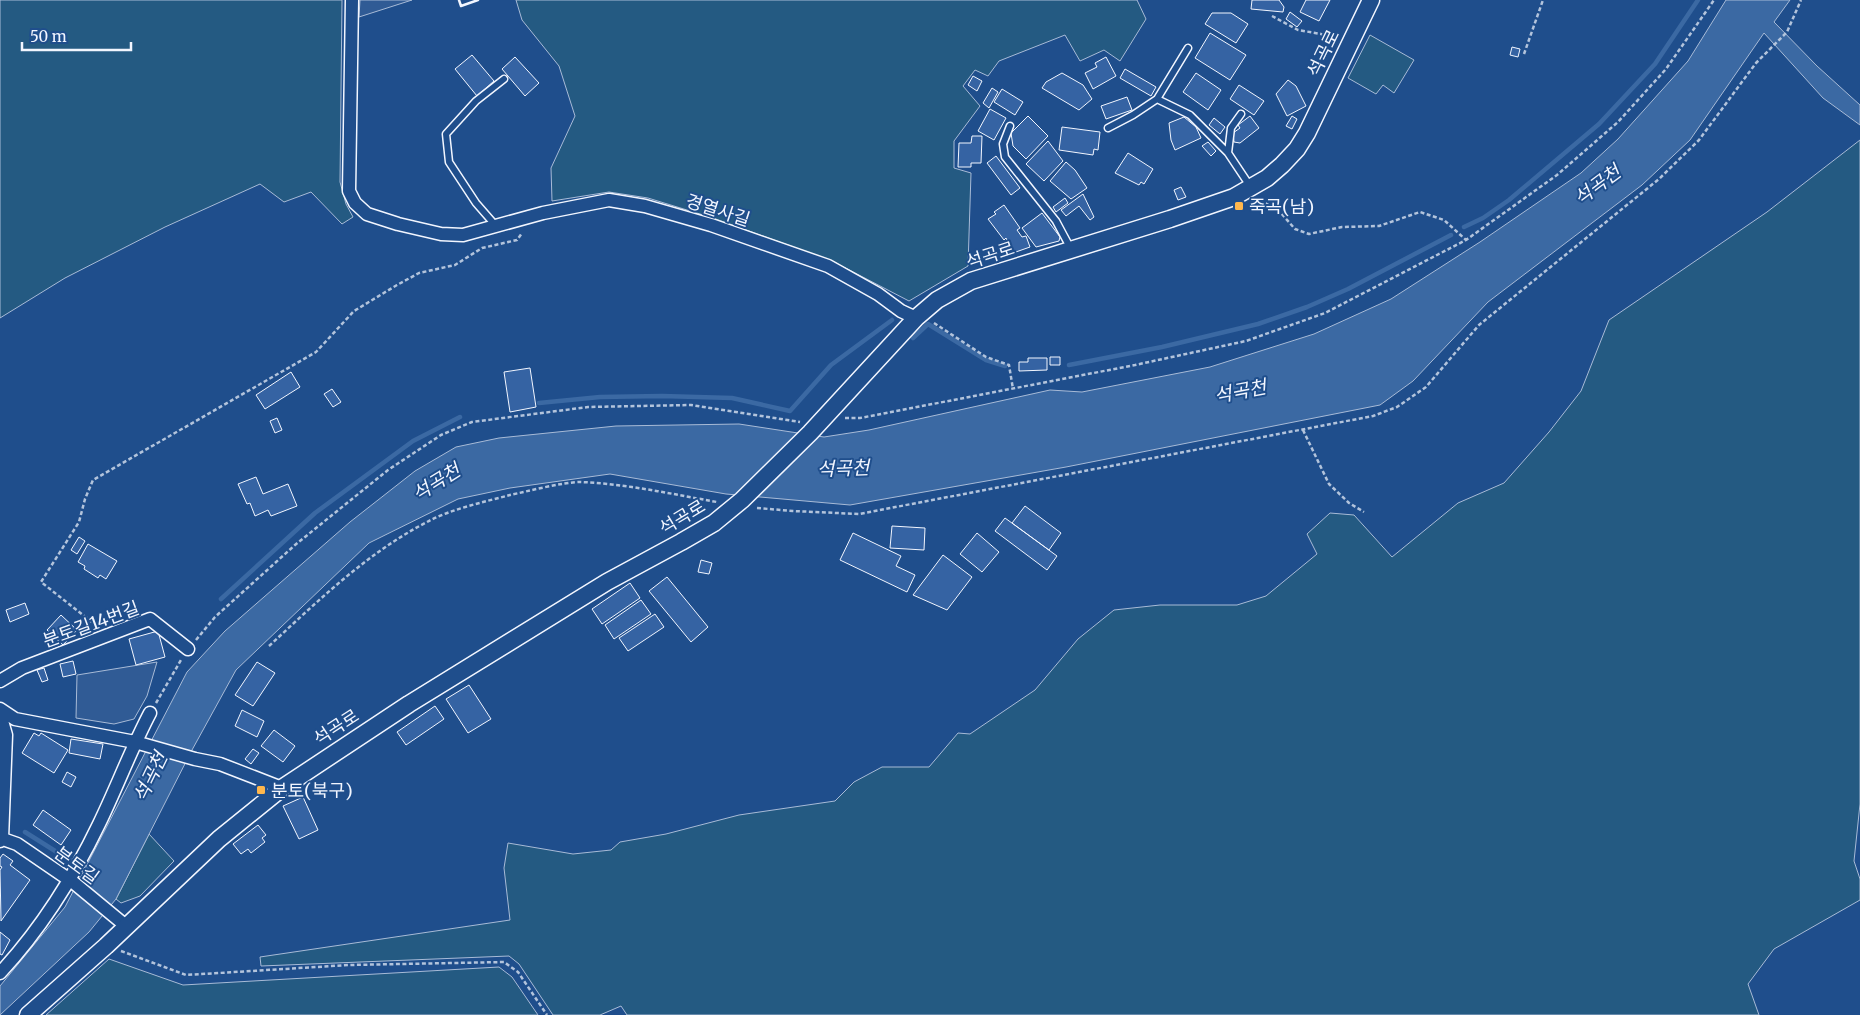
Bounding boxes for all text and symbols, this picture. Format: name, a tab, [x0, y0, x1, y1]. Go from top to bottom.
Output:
scale bar	[22, 20, 131, 52]
street label: 석곡로	[1302, 26, 1344, 80]
text: 50 m	[30, 27, 67, 46]
water label: 석곡천	[1569, 159, 1626, 210]
street label: 경열사길	[683, 189, 753, 231]
place label: 죽곡(남)	[1249, 195, 1314, 218]
marker: 죽곡(남)	[1233, 200, 1245, 212]
street label: 석곡로	[963, 236, 1017, 274]
water label: 석곡천	[1212, 374, 1270, 408]
water label: 석곡천	[816, 455, 871, 481]
water label: 석곡천	[407, 457, 466, 506]
street label: 석곡로	[655, 494, 709, 540]
street label: 분토길14번길	[40, 596, 142, 652]
street label: 석곡로	[309, 704, 363, 750]
water label: 석곡천	[128, 747, 173, 806]
place label: 분토(북구)	[271, 779, 353, 802]
marker: 분토(북구)	[255, 784, 267, 796]
street label: 분토길	[50, 841, 104, 889]

